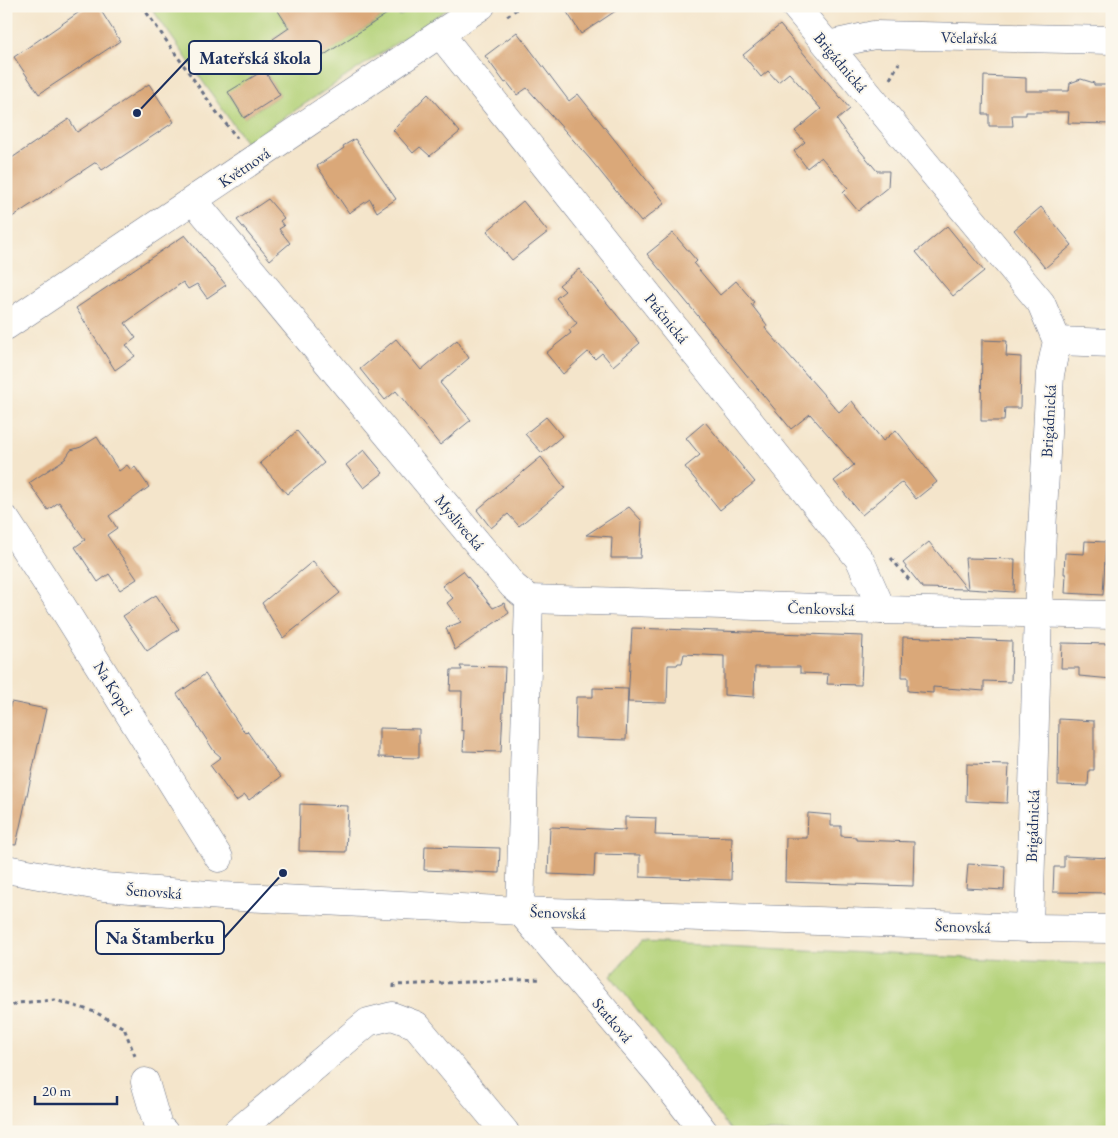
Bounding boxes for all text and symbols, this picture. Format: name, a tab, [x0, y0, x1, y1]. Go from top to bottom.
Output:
street label: Včelařská	[941, 27, 998, 48]
street label: Brigádnická	[809, 28, 872, 97]
callout: Mateřská škola	[189, 41, 321, 74]
text: Mateřská škola	[199, 46, 311, 69]
street label: Květnová	[214, 142, 275, 192]
street label: Ptáčnická	[640, 289, 694, 348]
street label: Brigádnická	[1036, 383, 1061, 458]
street label: Myslivecká	[430, 490, 490, 555]
street label: Čenkovská	[787, 597, 856, 620]
street label: Na Kopci	[89, 657, 138, 719]
street label: Brigádnická	[1021, 789, 1044, 863]
street label: Šenovská	[125, 879, 183, 904]
street label: Šenovská	[530, 901, 587, 924]
street label: Šenovská	[935, 915, 992, 938]
callout: Na Štamberku	[96, 921, 224, 954]
text: Na Štamberku	[106, 926, 214, 949]
street label: Statková	[588, 994, 638, 1048]
scale bar	[35, 1073, 118, 1105]
text: 20 m	[42, 1081, 71, 1100]

